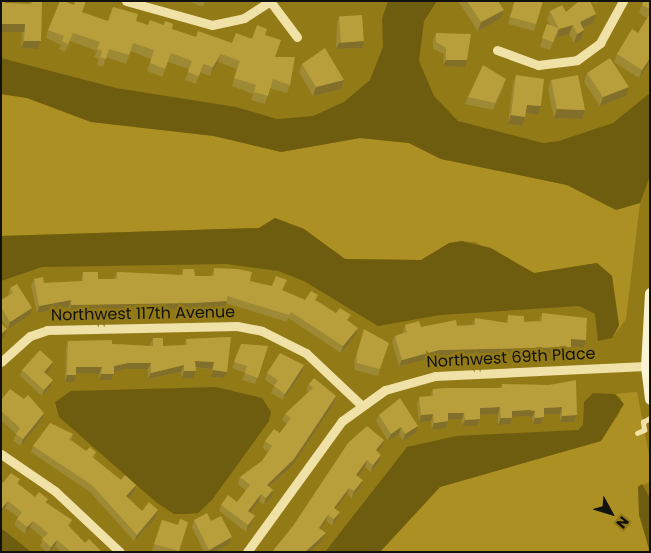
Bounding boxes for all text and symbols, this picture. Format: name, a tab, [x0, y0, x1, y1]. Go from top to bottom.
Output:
street label: Northwest 117th Avenue	[51, 303, 235, 325]
street label: Northwest 69th Place	[426, 344, 596, 372]
north arrow	[586, 488, 636, 538]
text: N	[612, 512, 634, 533]

